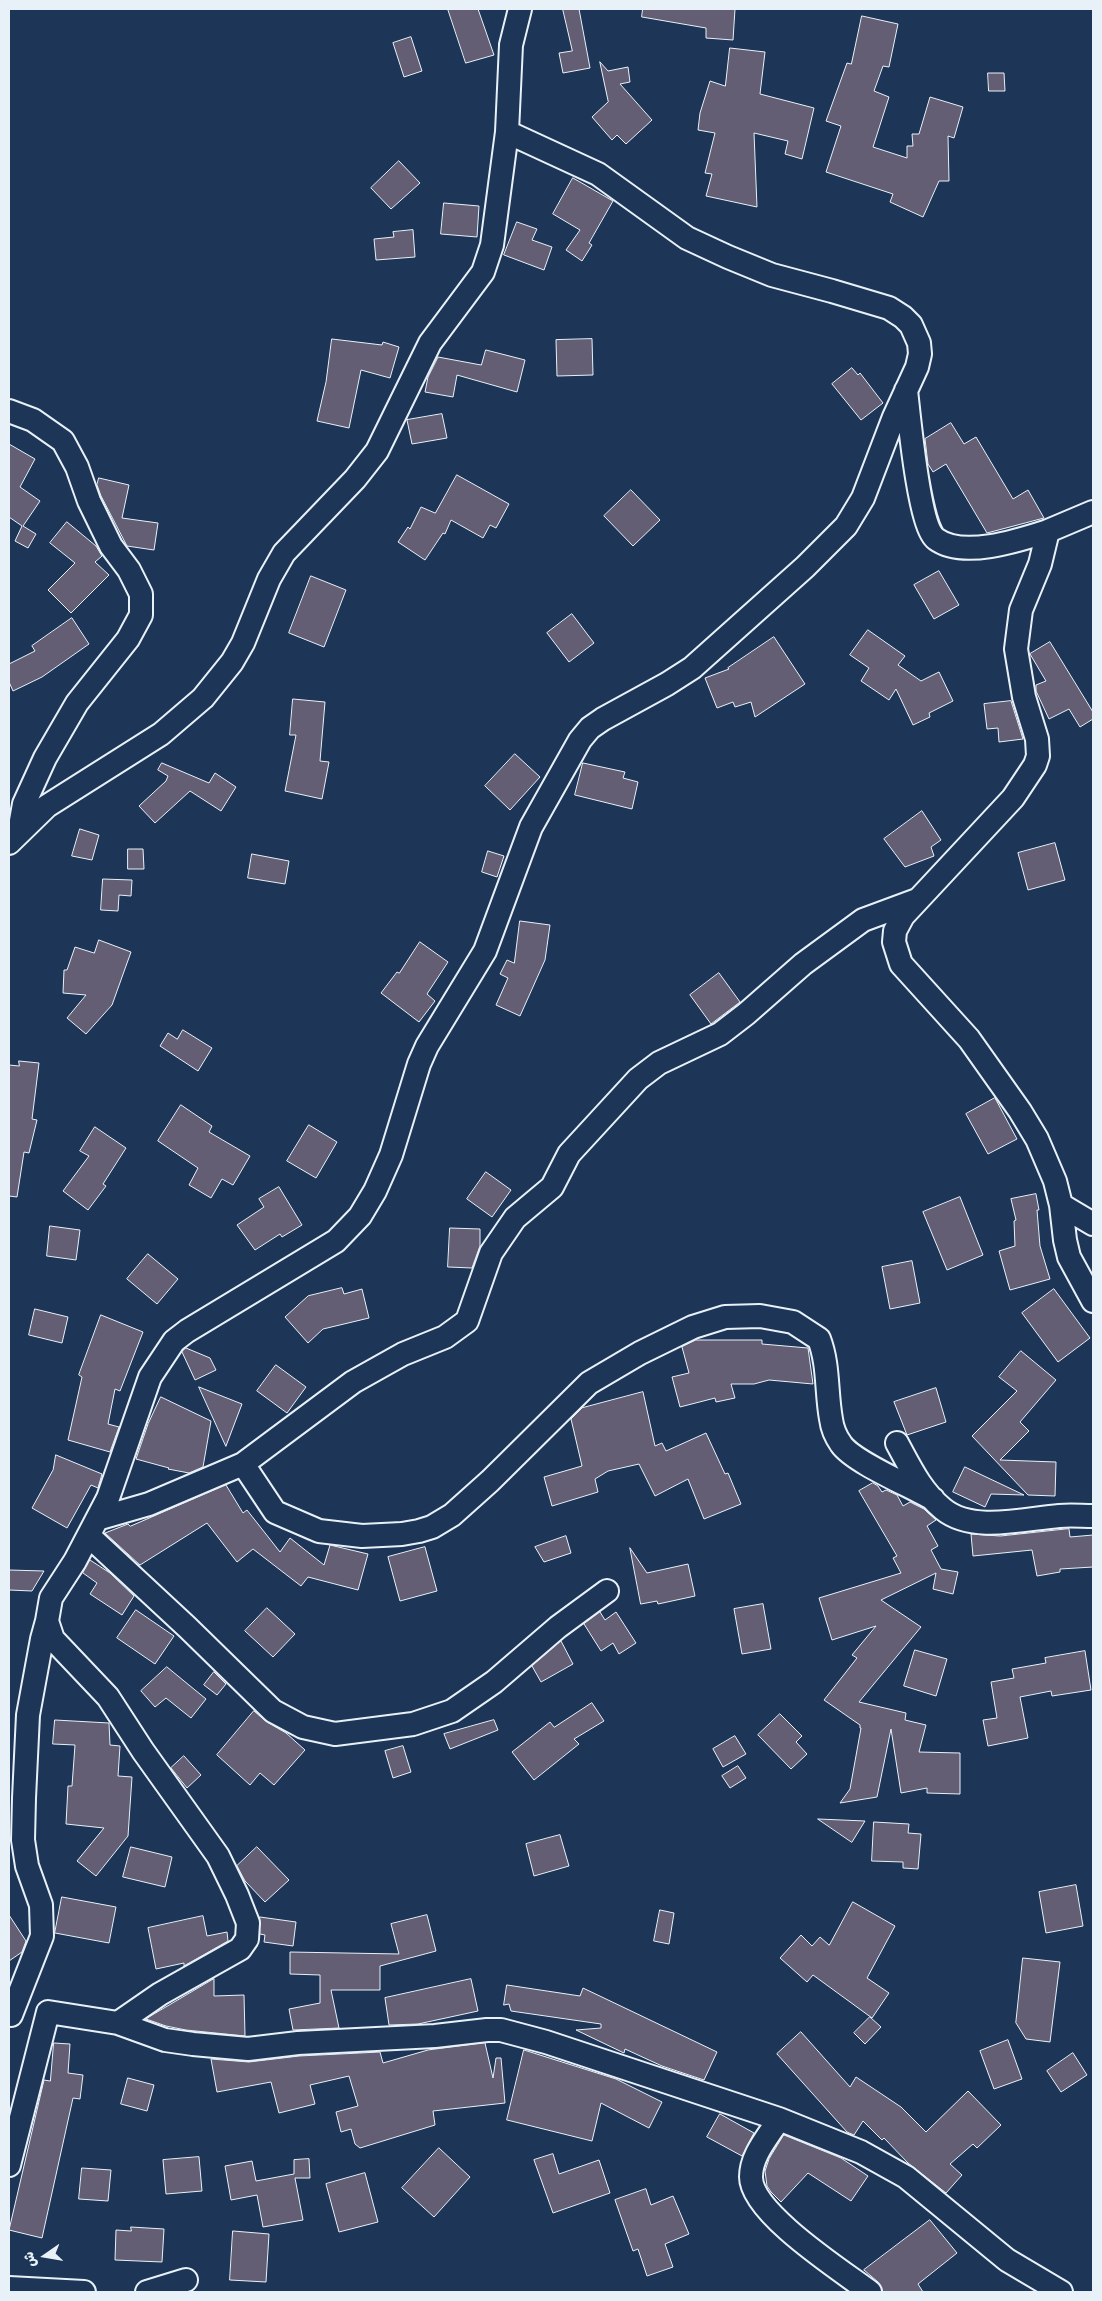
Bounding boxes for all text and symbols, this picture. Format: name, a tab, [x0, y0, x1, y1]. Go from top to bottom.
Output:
north arrow	[20, 2231, 70, 2281]
text: ش	[20, 2250, 40, 2269]

